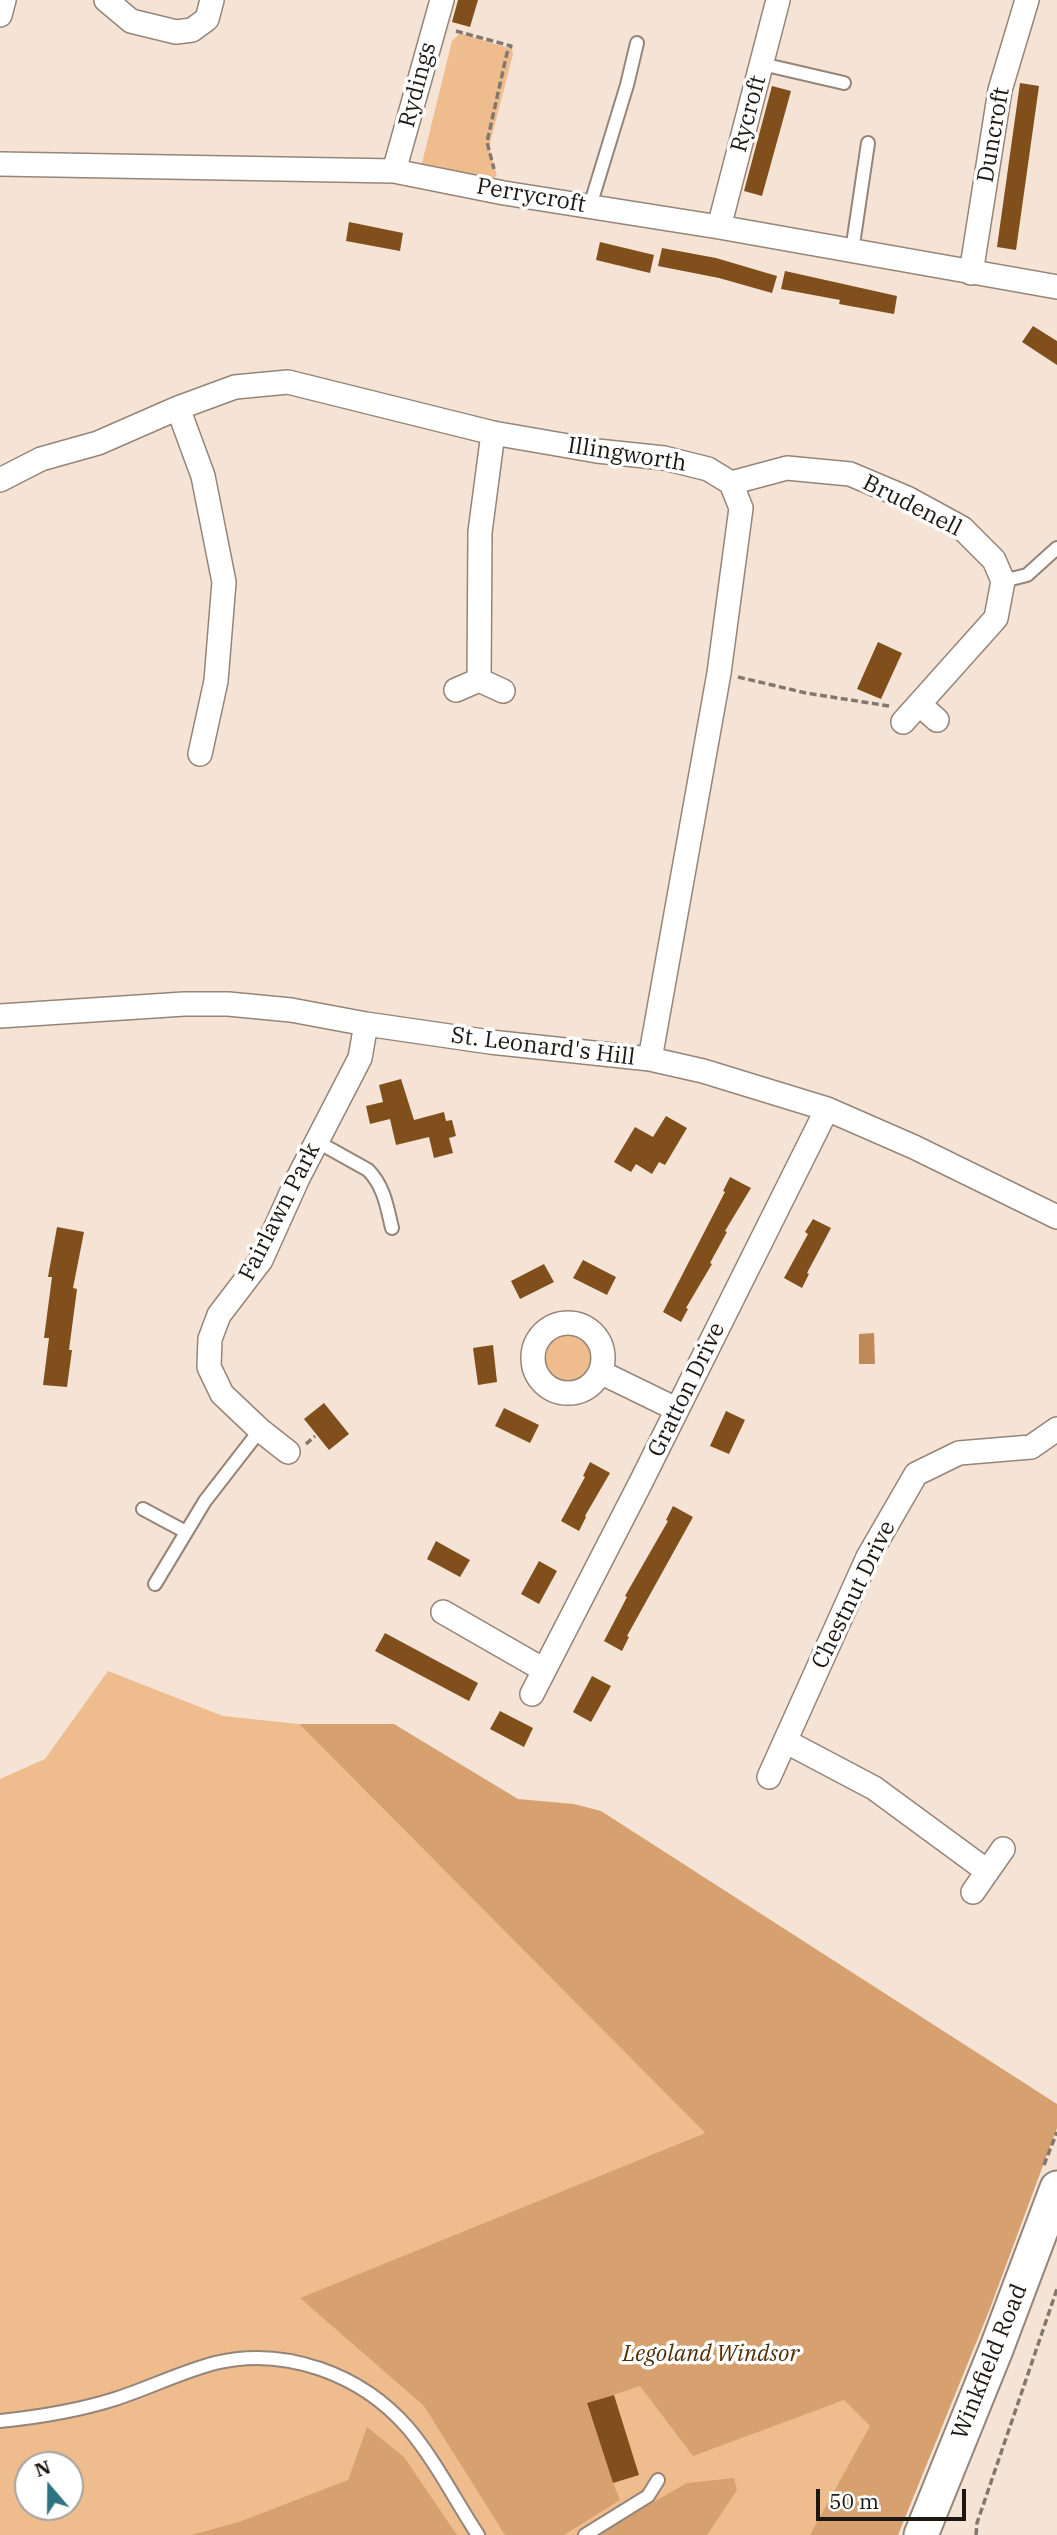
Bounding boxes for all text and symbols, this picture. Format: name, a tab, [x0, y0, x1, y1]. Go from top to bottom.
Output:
street label: Rydings	[393, 39, 443, 131]
street label: Rycroft	[726, 73, 772, 155]
street label: Duncroft	[972, 85, 1016, 185]
street label: Perrycroft	[474, 173, 588, 219]
street label: Illingworth	[566, 432, 688, 478]
street label: Brudenell	[858, 469, 966, 543]
street label: St. Leonard's Hill	[450, 1022, 636, 1072]
street label: Fairlawn Park	[233, 1139, 327, 1285]
street label: Gratton Drive	[643, 1318, 731, 1462]
street label: Chestnut Drive	[806, 1516, 902, 1674]
street label: Winkfield Road	[946, 2280, 1034, 2444]
park label: Legoland Windsor	[623, 2340, 799, 2368]
north arrow	[14, 2451, 84, 2521]
text: N	[31, 2454, 54, 2482]
scale bar	[819, 2476, 970, 2520]
text: 50 m	[829, 2487, 879, 2515]

